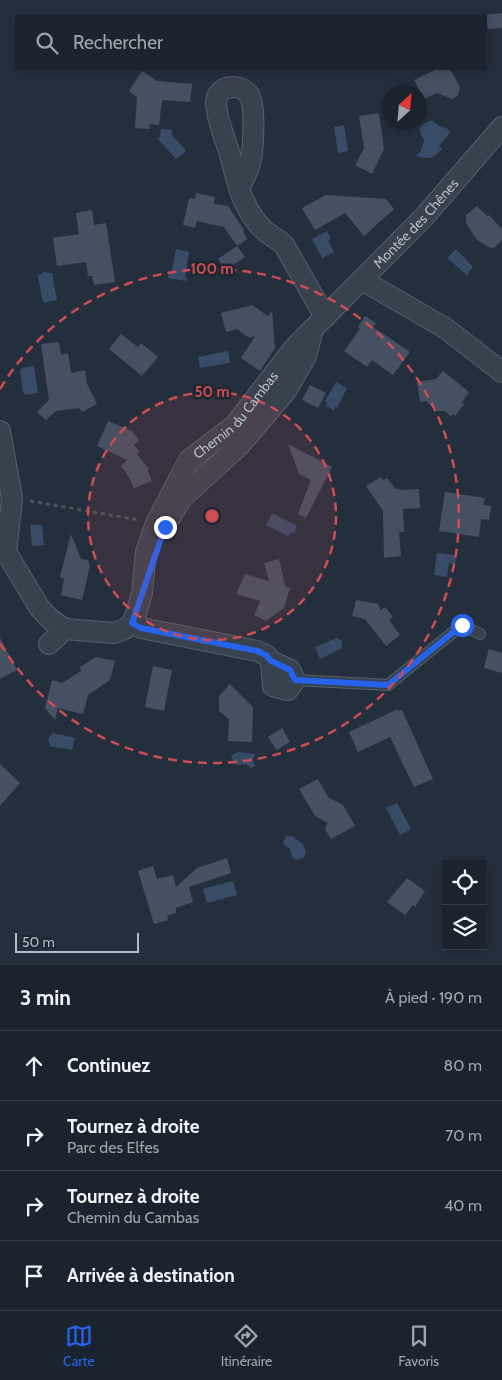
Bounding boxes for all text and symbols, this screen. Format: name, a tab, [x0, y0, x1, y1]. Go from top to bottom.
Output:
search box	[15, 15, 487, 70]
icon: search	[33, 29, 61, 57]
text: Rechercher	[73, 31, 163, 54]
north arrow	[382, 85, 427, 130]
street label: Montée des Chênes	[369, 175, 463, 272]
text: 100 m	[190, 260, 234, 278]
street label: Chemin du Cambas	[189, 368, 282, 463]
text: 50 m	[194, 383, 230, 401]
centre of rings	[203, 507, 221, 525]
route end	[154, 516, 177, 539]
route start	[451, 614, 474, 637]
map controls	[442, 860, 487, 950]
button: locate	[442, 860, 487, 905]
button: layers	[442, 905, 487, 950]
scale bar	[15, 930, 139, 953]
text: 50 m	[22, 933, 55, 951]
text: 3 min	[20, 985, 71, 1010]
text: À pied · 190 m	[385, 988, 482, 1007]
icon: ahead	[20, 1052, 48, 1080]
text: Continuez	[67, 1054, 150, 1077]
text: 80 m	[444, 1056, 482, 1075]
text: Tournez à droite	[67, 1115, 200, 1138]
icon: right	[20, 1122, 48, 1150]
text: 70 m	[445, 1126, 482, 1145]
text: Parc des Elfes	[67, 1138, 159, 1157]
text: Tournez à droite	[67, 1185, 200, 1208]
icon: right	[20, 1192, 48, 1220]
text: 40 m	[444, 1196, 482, 1215]
text: Chemin du Cambas	[67, 1208, 199, 1227]
icon: arrive	[20, 1262, 48, 1290]
text: Arrivée à destination	[67, 1264, 235, 1287]
tab: Carte	[63, 1322, 95, 1370]
tab: Itinéraire	[221, 1322, 272, 1370]
tab: Favoris	[398, 1322, 439, 1370]

